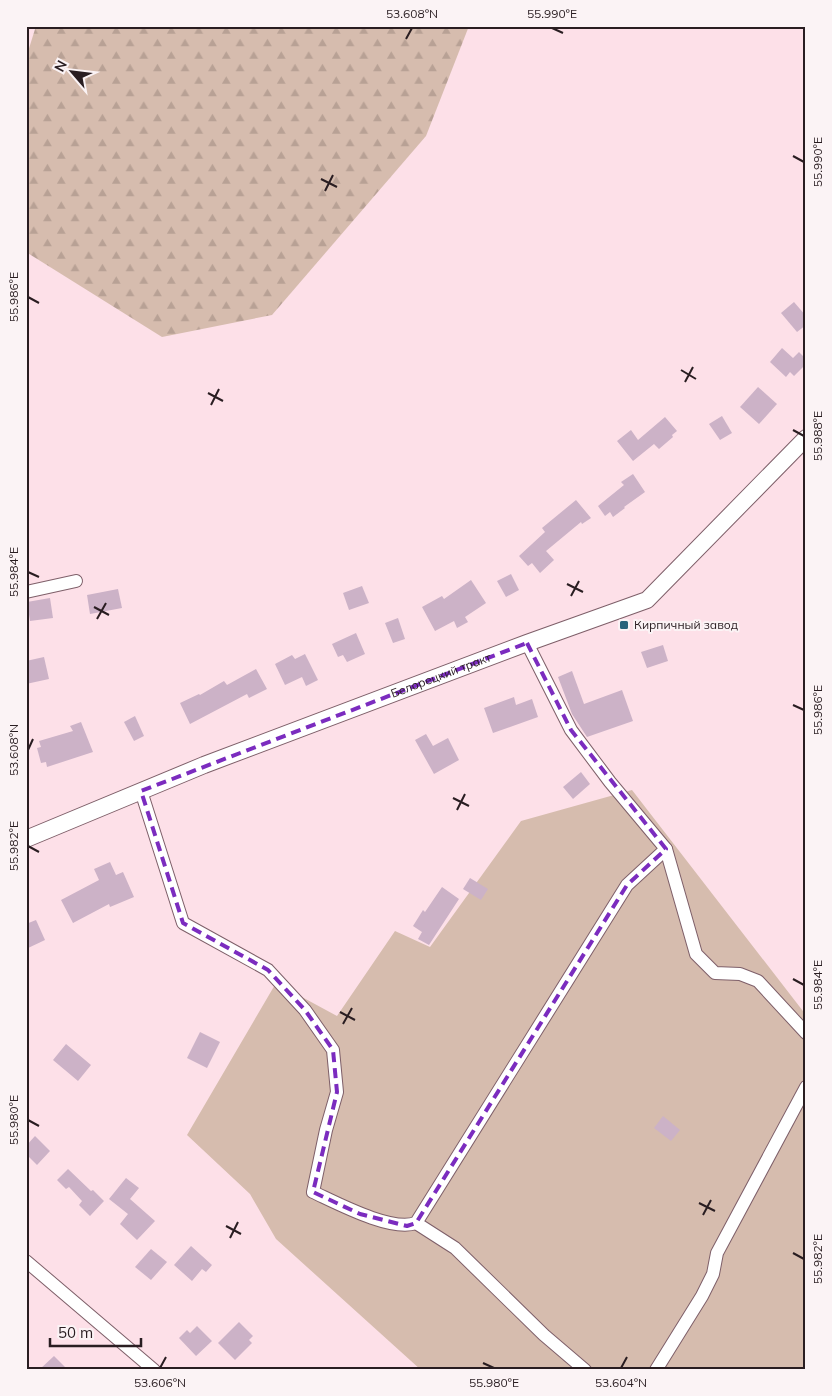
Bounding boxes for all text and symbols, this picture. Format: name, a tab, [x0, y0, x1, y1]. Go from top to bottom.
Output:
text: 53.608°N	[386, 6, 438, 21]
text: 55.990°E	[527, 6, 577, 21]
north arrow	[48, 48, 98, 98]
text: N	[50, 57, 71, 75]
text: 55.990°E	[810, 137, 825, 187]
text: 55.986°E	[6, 272, 21, 322]
text: 55.988°E	[810, 411, 825, 461]
text: 55.984°E	[6, 547, 21, 597]
place label: Кирпичный завод	[634, 617, 738, 632]
marker: Кирпичный завод	[618, 619, 630, 631]
street label: Белорецкий тракт	[388, 649, 493, 701]
text: 55.986°E	[810, 685, 825, 735]
text: 53.608°N	[6, 724, 21, 776]
text: 55.982°E	[6, 821, 21, 871]
text: 55.984°E	[810, 960, 825, 1010]
text: 55.980°E	[6, 1095, 21, 1145]
text: 55.982°E	[810, 1234, 825, 1284]
scale bar	[50, 1316, 141, 1348]
text: 50 m	[58, 1323, 93, 1342]
text: 53.606°N	[134, 1375, 186, 1390]
text: 55.980°E	[469, 1375, 519, 1390]
text: 53.604°N	[595, 1375, 647, 1390]

